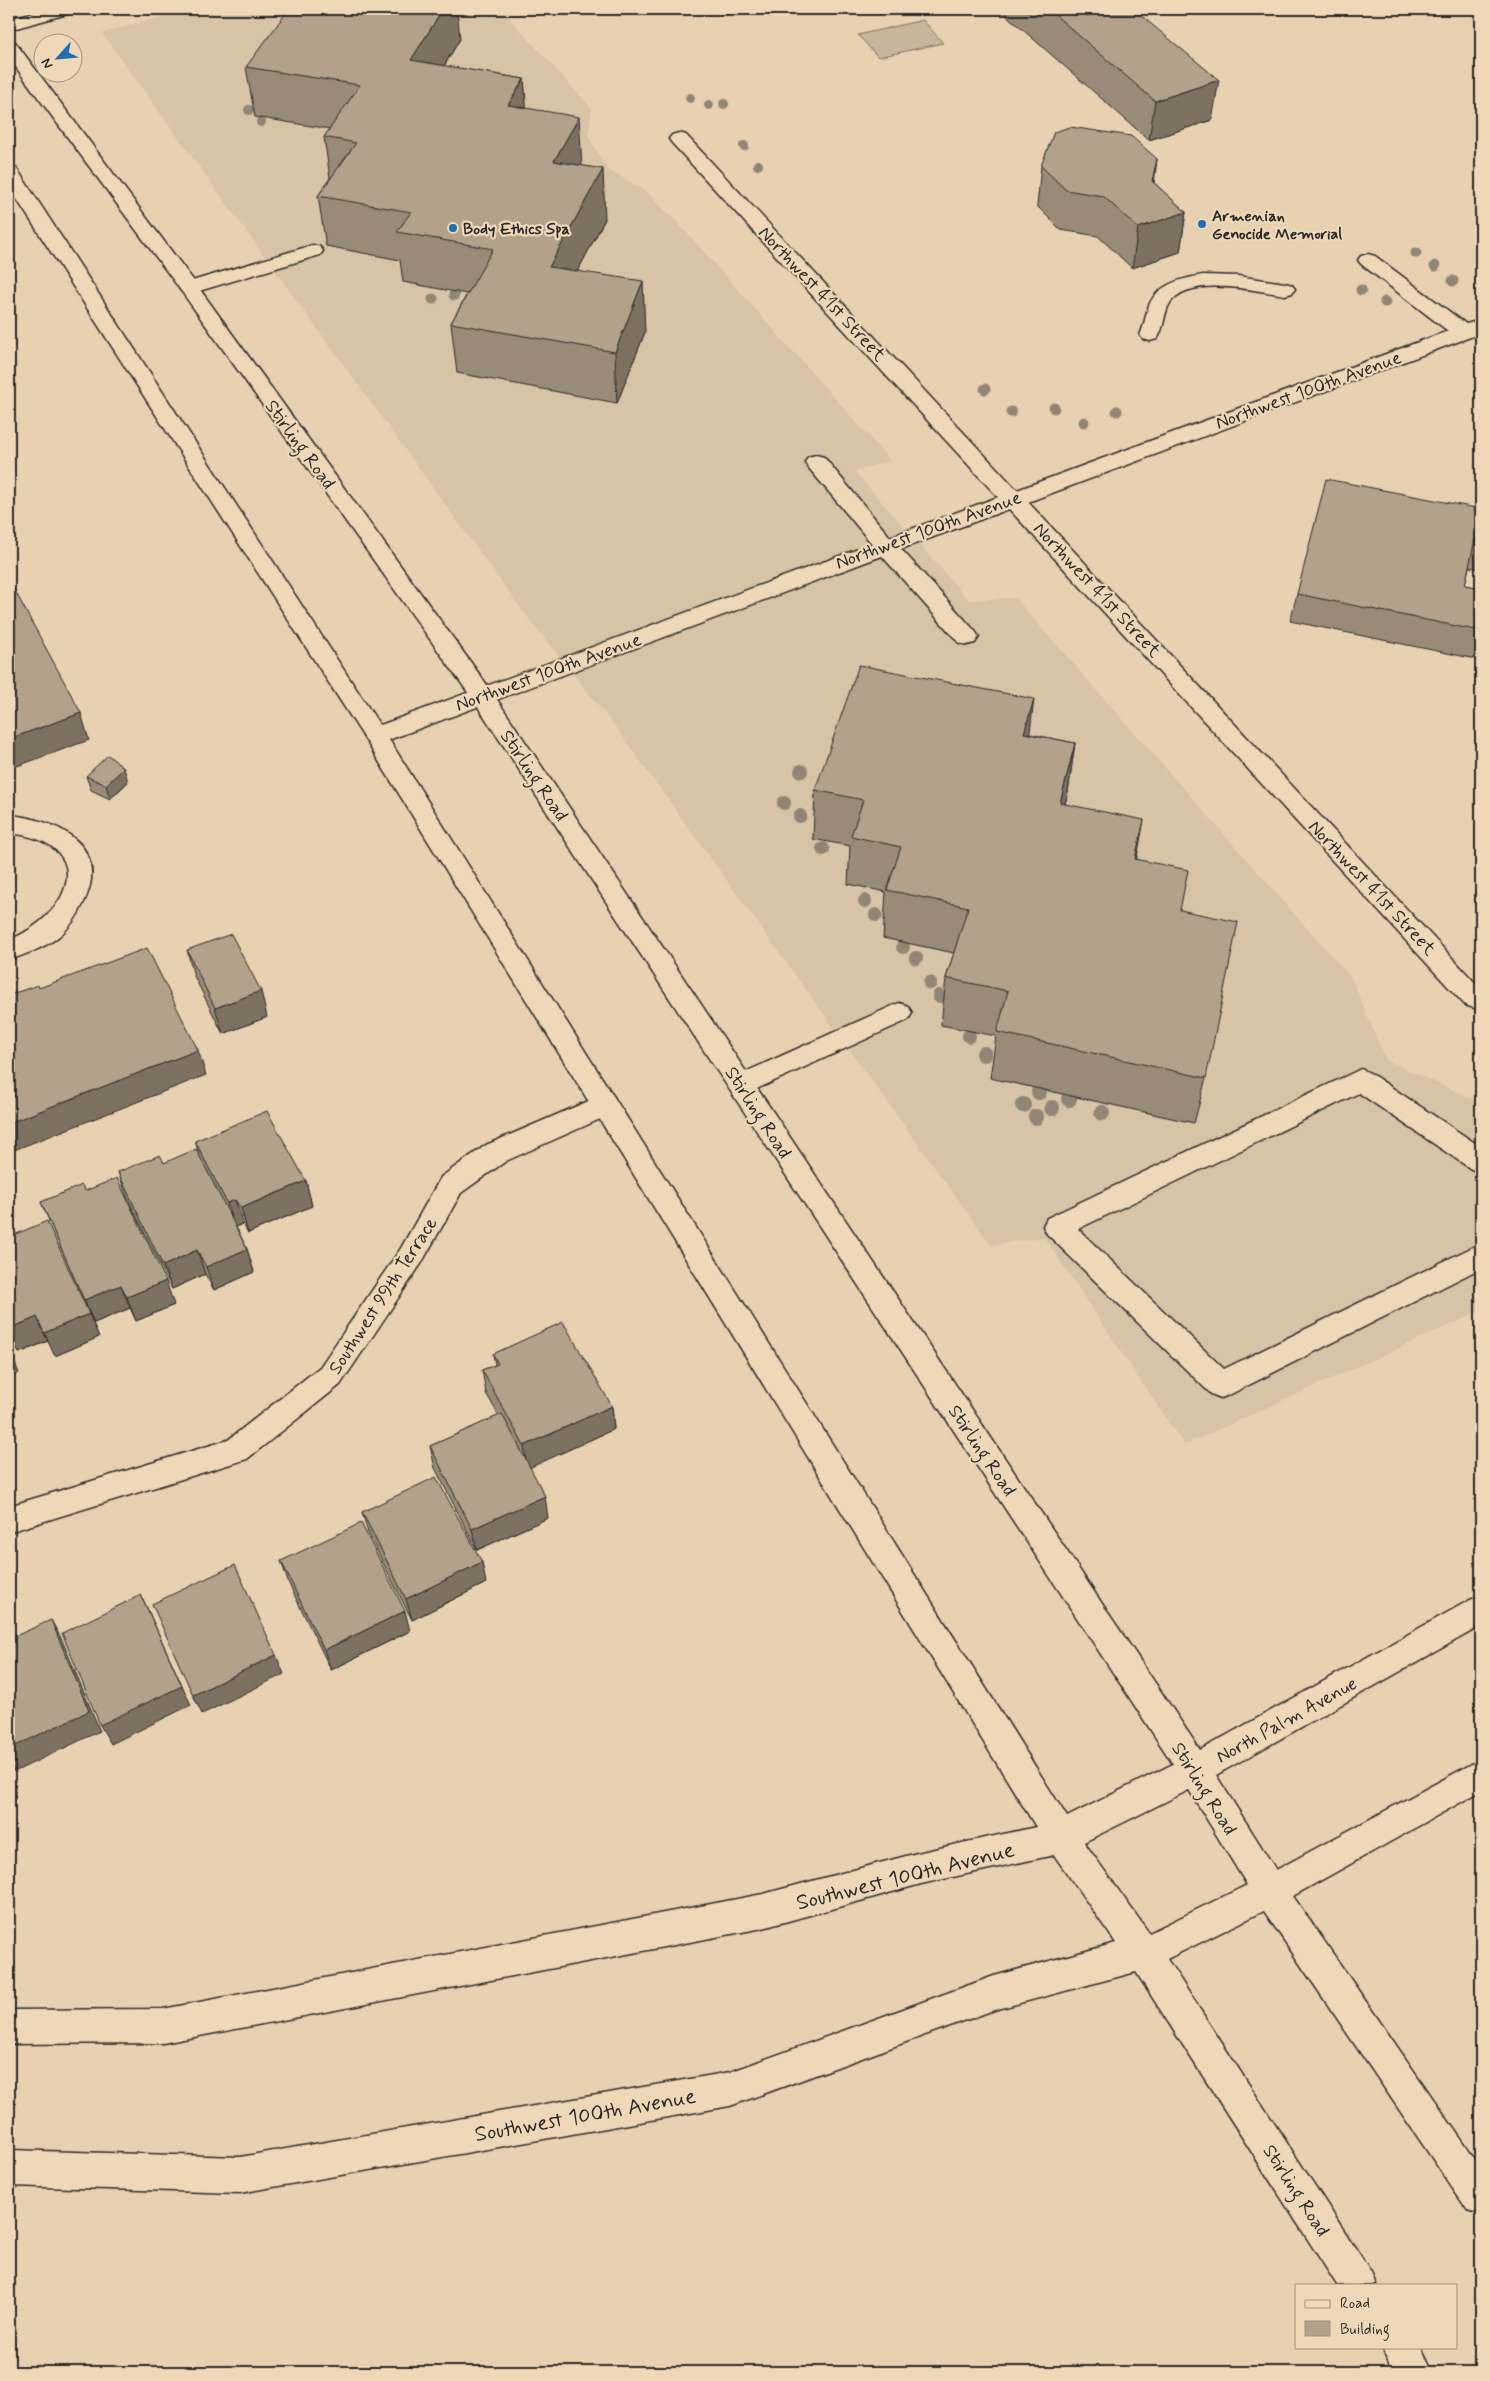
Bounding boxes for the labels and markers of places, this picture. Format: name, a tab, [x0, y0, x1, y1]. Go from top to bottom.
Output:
place label: Armenian Genocide Memorial	[1212, 206, 1342, 245]
marker: Armenian Genocide Memorial	[1196, 218, 1208, 230]
place label: Body Ethics Spa	[463, 219, 570, 240]
marker: Body Ethics Spa	[447, 222, 459, 234]

